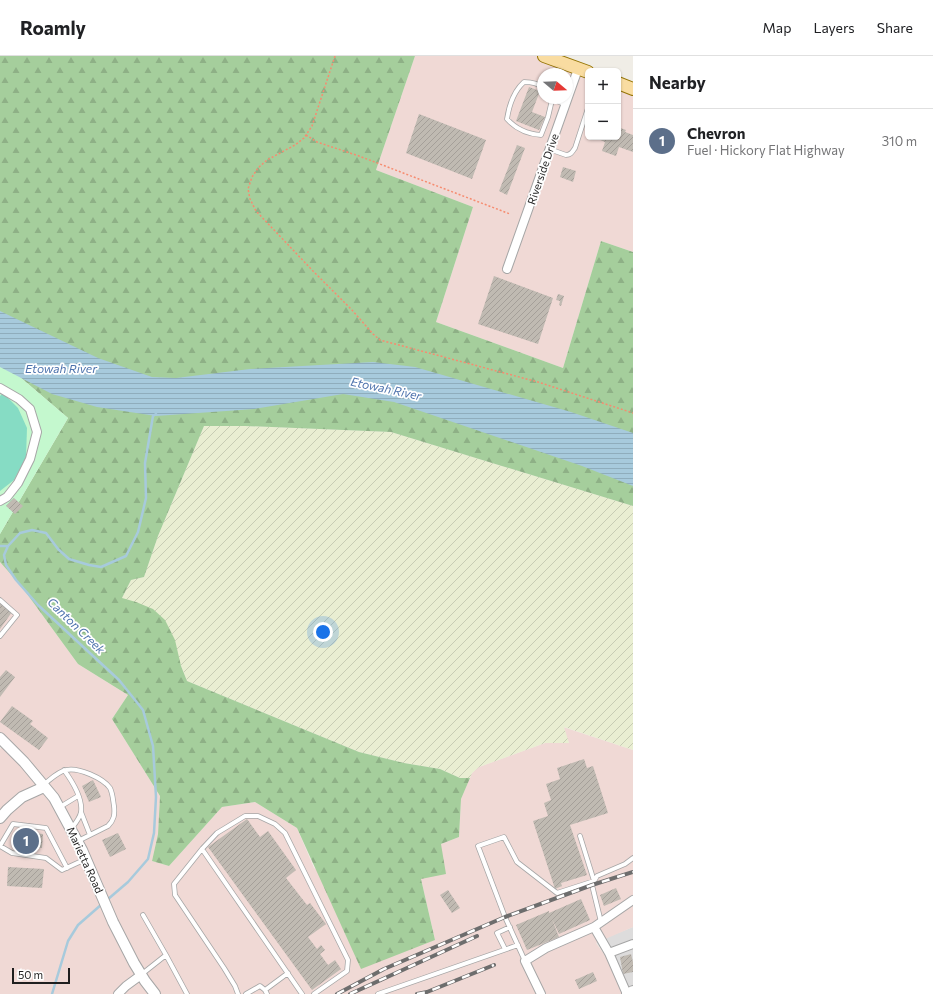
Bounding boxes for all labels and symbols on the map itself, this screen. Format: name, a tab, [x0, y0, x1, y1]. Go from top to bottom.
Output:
north arrow	[537, 68, 573, 104]
street label: Riverside Drive	[524, 131, 561, 206]
water label: Etowah River	[25, 361, 98, 375]
water label: Etowah River	[350, 374, 424, 403]
water label: Canton Creek	[45, 594, 109, 657]
your location	[313, 622, 333, 642]
street label: Marietta Road	[64, 825, 106, 895]
pin: 1	[13, 826, 39, 856]
scale bar	[12, 966, 70, 985]

